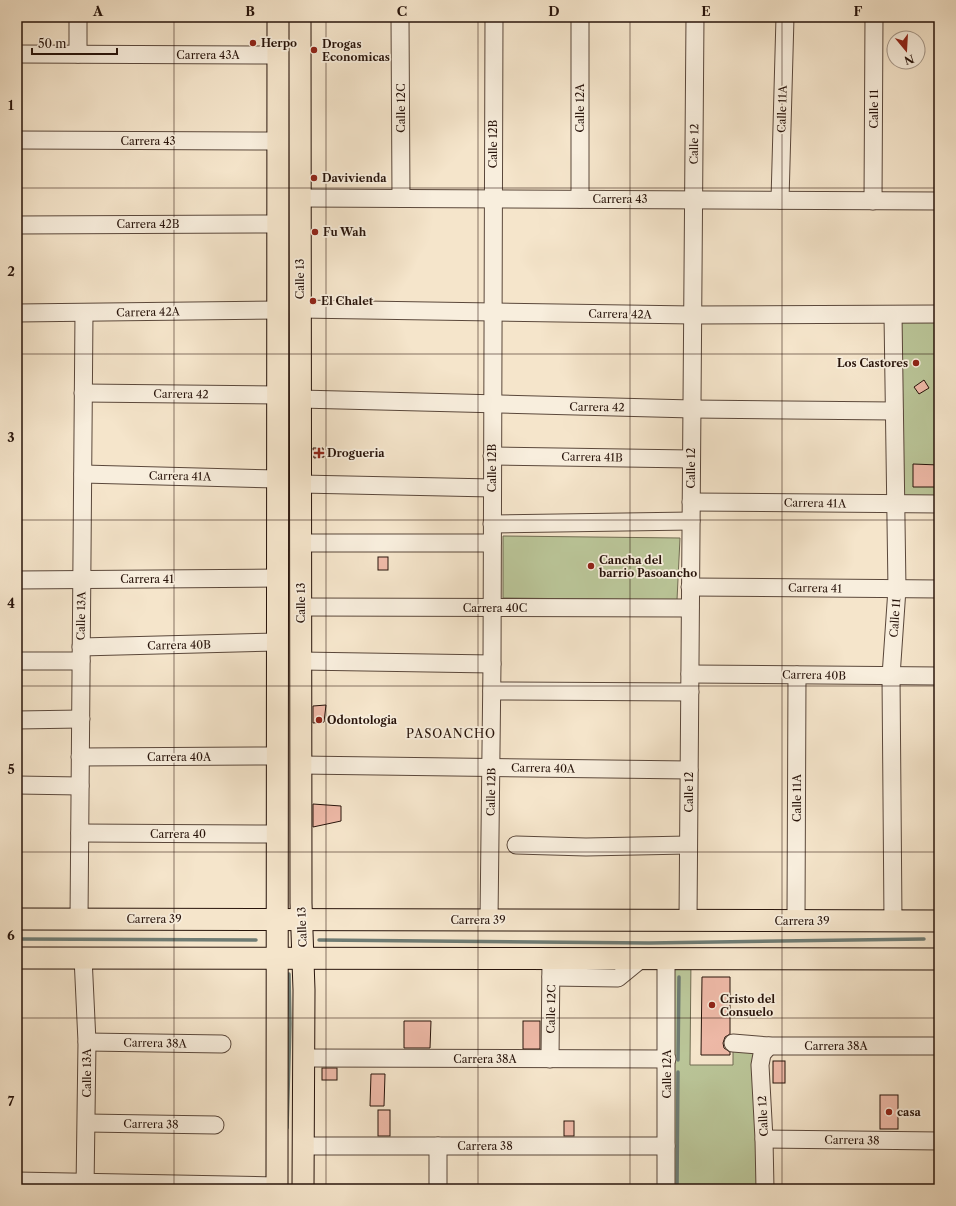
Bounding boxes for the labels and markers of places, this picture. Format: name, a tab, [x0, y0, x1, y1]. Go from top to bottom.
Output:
place label: Herpo	[261, 36, 297, 50]
place label: Drogas Economicas	[322, 37, 390, 64]
marker: Herpo	[248, 38, 258, 48]
marker: Drogas Economicas	[309, 45, 319, 55]
place label: Davivienda	[322, 171, 387, 185]
marker: Davivienda	[309, 173, 319, 183]
place label: Fu Wah	[323, 225, 367, 239]
marker: Fu Wah	[310, 227, 320, 237]
place label: El Chalet	[321, 294, 374, 308]
marker: El Chalet	[308, 296, 318, 306]
place label: Los Castores	[837, 356, 908, 370]
marker: Los Castores	[911, 358, 921, 368]
place label: Drogueria	[327, 446, 385, 460]
marker: Drogueria	[314, 448, 324, 458]
place label: Cancha del barrio Pasoancho	[598, 553, 697, 580]
marker: Cancha del barrio Pasoancho	[586, 561, 596, 571]
place label: Odontologia	[327, 713, 398, 727]
marker: Odontologia	[314, 715, 324, 725]
place label: Cristo del Consuelo	[720, 992, 775, 1019]
marker: Cristo del Consuelo	[707, 1000, 717, 1010]
place label: casa	[897, 1105, 922, 1119]
marker: casa	[884, 1107, 894, 1117]

